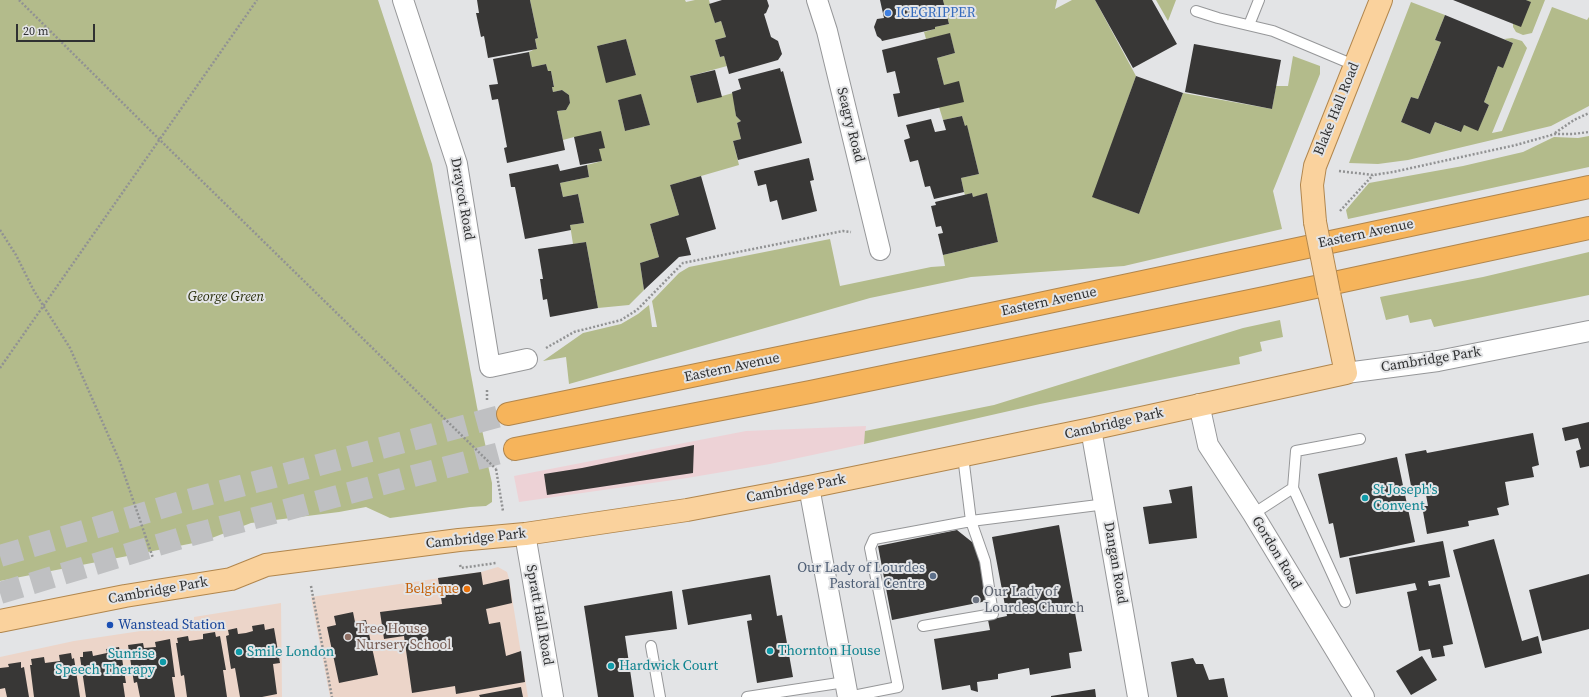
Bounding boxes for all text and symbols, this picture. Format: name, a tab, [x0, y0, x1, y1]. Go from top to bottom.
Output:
place label: ICEGRIPPER	[896, 5, 976, 21]
marker: ICEGRIPPER	[883, 8, 893, 18]
scale bar	[18, 16, 97, 42]
text: 20 m	[23, 23, 49, 39]
street label: Blake Hall Road	[1311, 60, 1363, 158]
street label: Seagry Road	[833, 86, 867, 164]
street label: Draycot Road	[446, 156, 478, 242]
street label: Eastern Avenue	[1317, 216, 1415, 252]
street label: Eastern Avenue	[1000, 284, 1098, 320]
park label: George Green	[188, 289, 264, 305]
street label: Cambridge Park	[1380, 344, 1482, 376]
street label: Eastern Avenue	[683, 350, 781, 386]
street label: Cambridge Park	[1063, 404, 1165, 444]
street label: Cambridge Park	[745, 471, 847, 507]
place label: St Joseph's Convent	[1373, 482, 1437, 514]
marker: St Joseph's Convent	[1360, 493, 1370, 503]
street label: Gordon Road	[1248, 513, 1304, 593]
street label: Dangan Road	[1100, 521, 1130, 605]
street label: Cambridge Park	[425, 525, 527, 553]
place label: Our Lady of Lourdes Pastoral Centre	[797, 560, 925, 592]
street label: Spratt Hall Road	[522, 563, 556, 667]
marker: Our Lady of Lourdes Pastoral Centre	[928, 571, 938, 581]
street label: Cambridge Park	[107, 574, 209, 608]
place label: Belgique	[405, 581, 459, 597]
marker: Belgique	[462, 584, 472, 594]
place label: Our Lady of Lourdes Church	[984, 584, 1084, 616]
marker: Our Lady of Lourdes Church	[971, 595, 981, 605]
place label: Wanstead Station	[118, 617, 226, 633]
marker: Wanstead Station	[105, 620, 115, 630]
place label: Tree House Nursery School	[356, 621, 451, 654]
marker: Tree House Nursery School	[343, 632, 353, 642]
place label: Thornton House	[778, 643, 881, 659]
place label: Smile London	[247, 644, 334, 660]
place label: Sunrise Speech Therapy	[55, 646, 155, 678]
marker: Thornton House	[765, 646, 775, 656]
marker: Smile London	[234, 647, 244, 657]
marker: Sunrise Speech Therapy	[158, 657, 168, 667]
place label: Hardwick Court	[619, 658, 718, 674]
marker: Hardwick Court	[606, 661, 616, 671]

